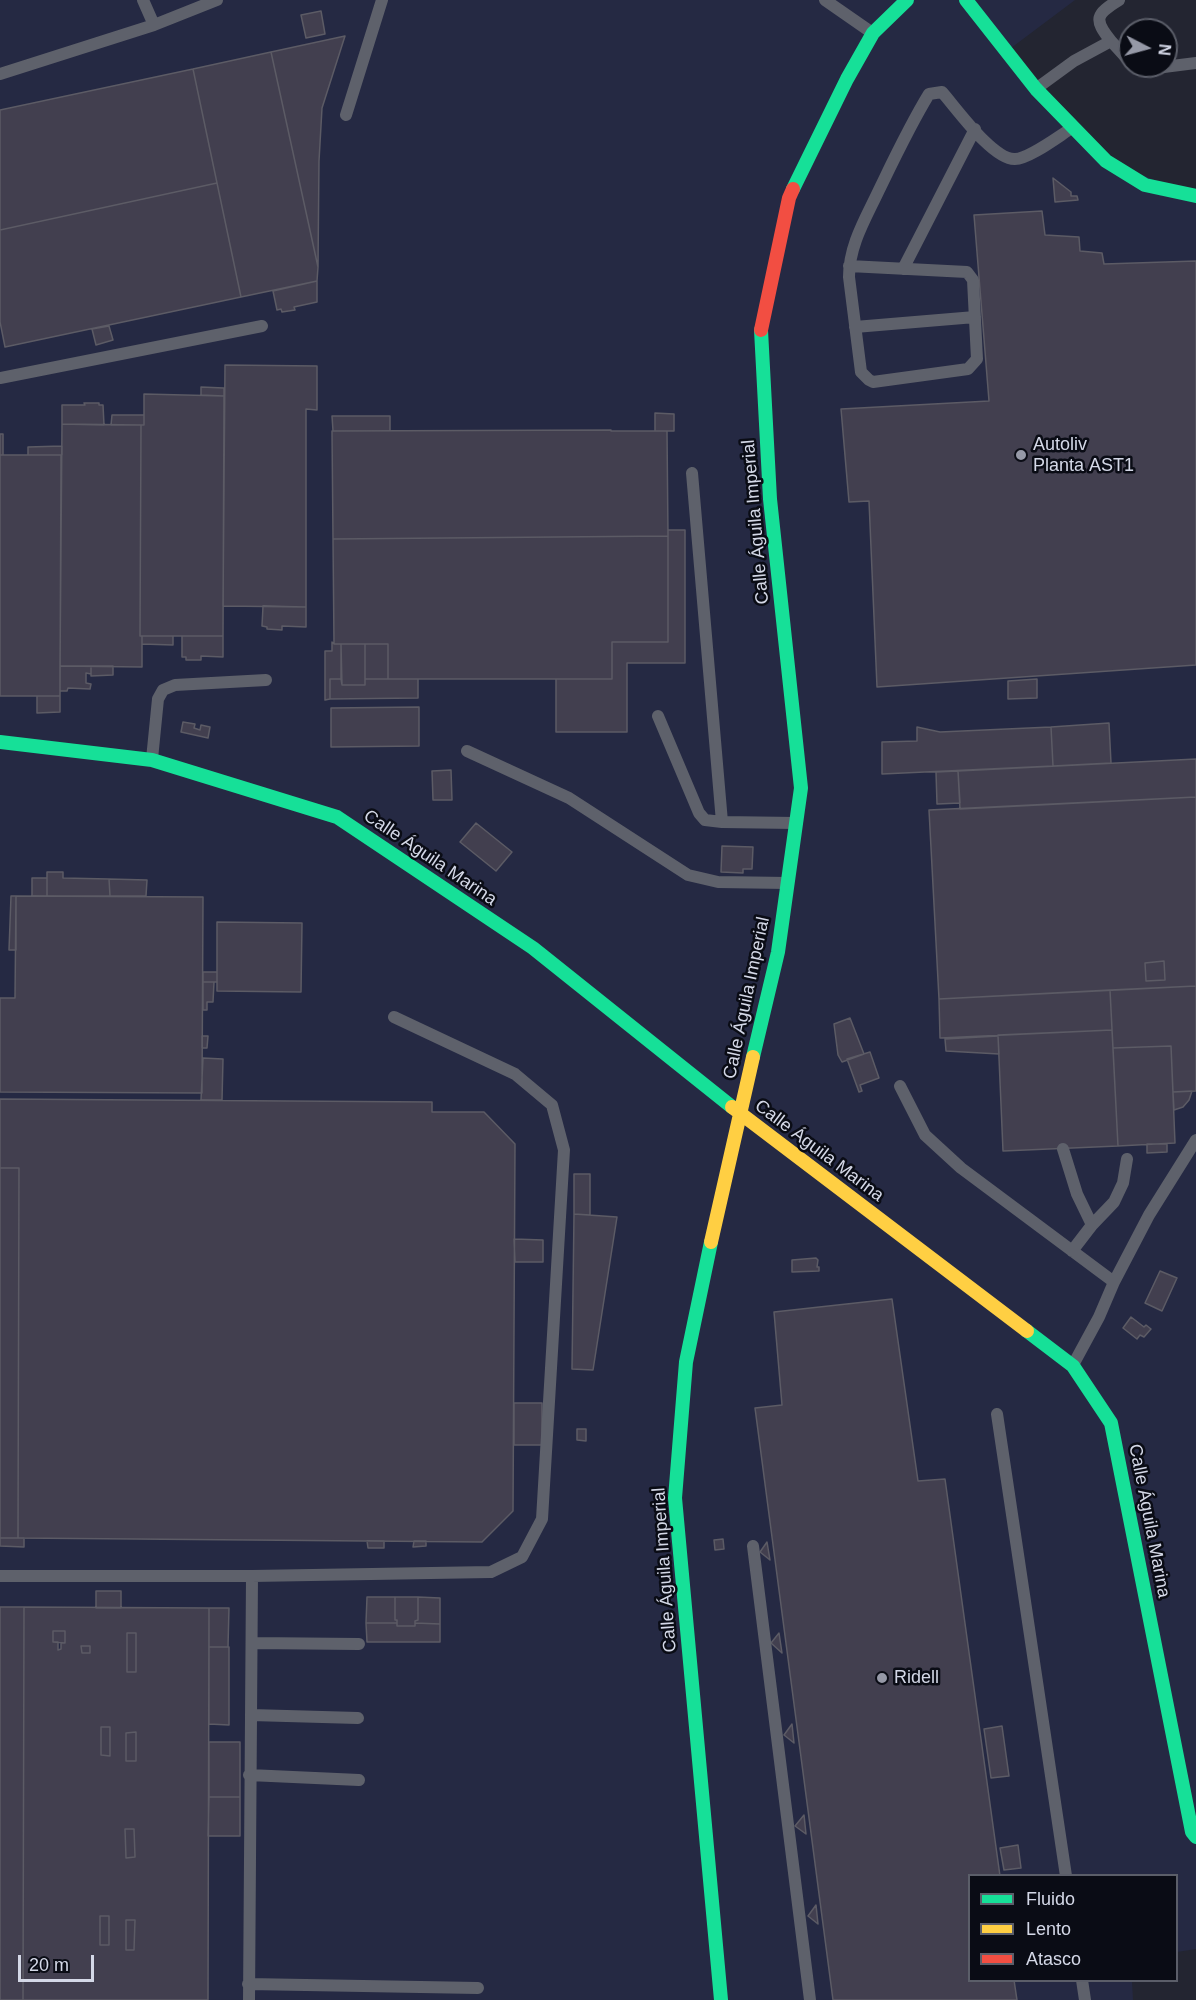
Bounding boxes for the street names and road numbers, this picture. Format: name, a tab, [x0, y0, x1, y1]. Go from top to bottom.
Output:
street label: Calle Águila Imperial	[738, 439, 774, 605]
street label: Calle Águila Marina	[359, 805, 501, 911]
street label: Calle Águila Imperial	[719, 915, 775, 1081]
street label: Calle Águila Marina	[750, 1095, 888, 1207]
street label: Calle Águila Marina	[1124, 1442, 1174, 1600]
street label: Calle Águila Imperial	[648, 1487, 682, 1653]

